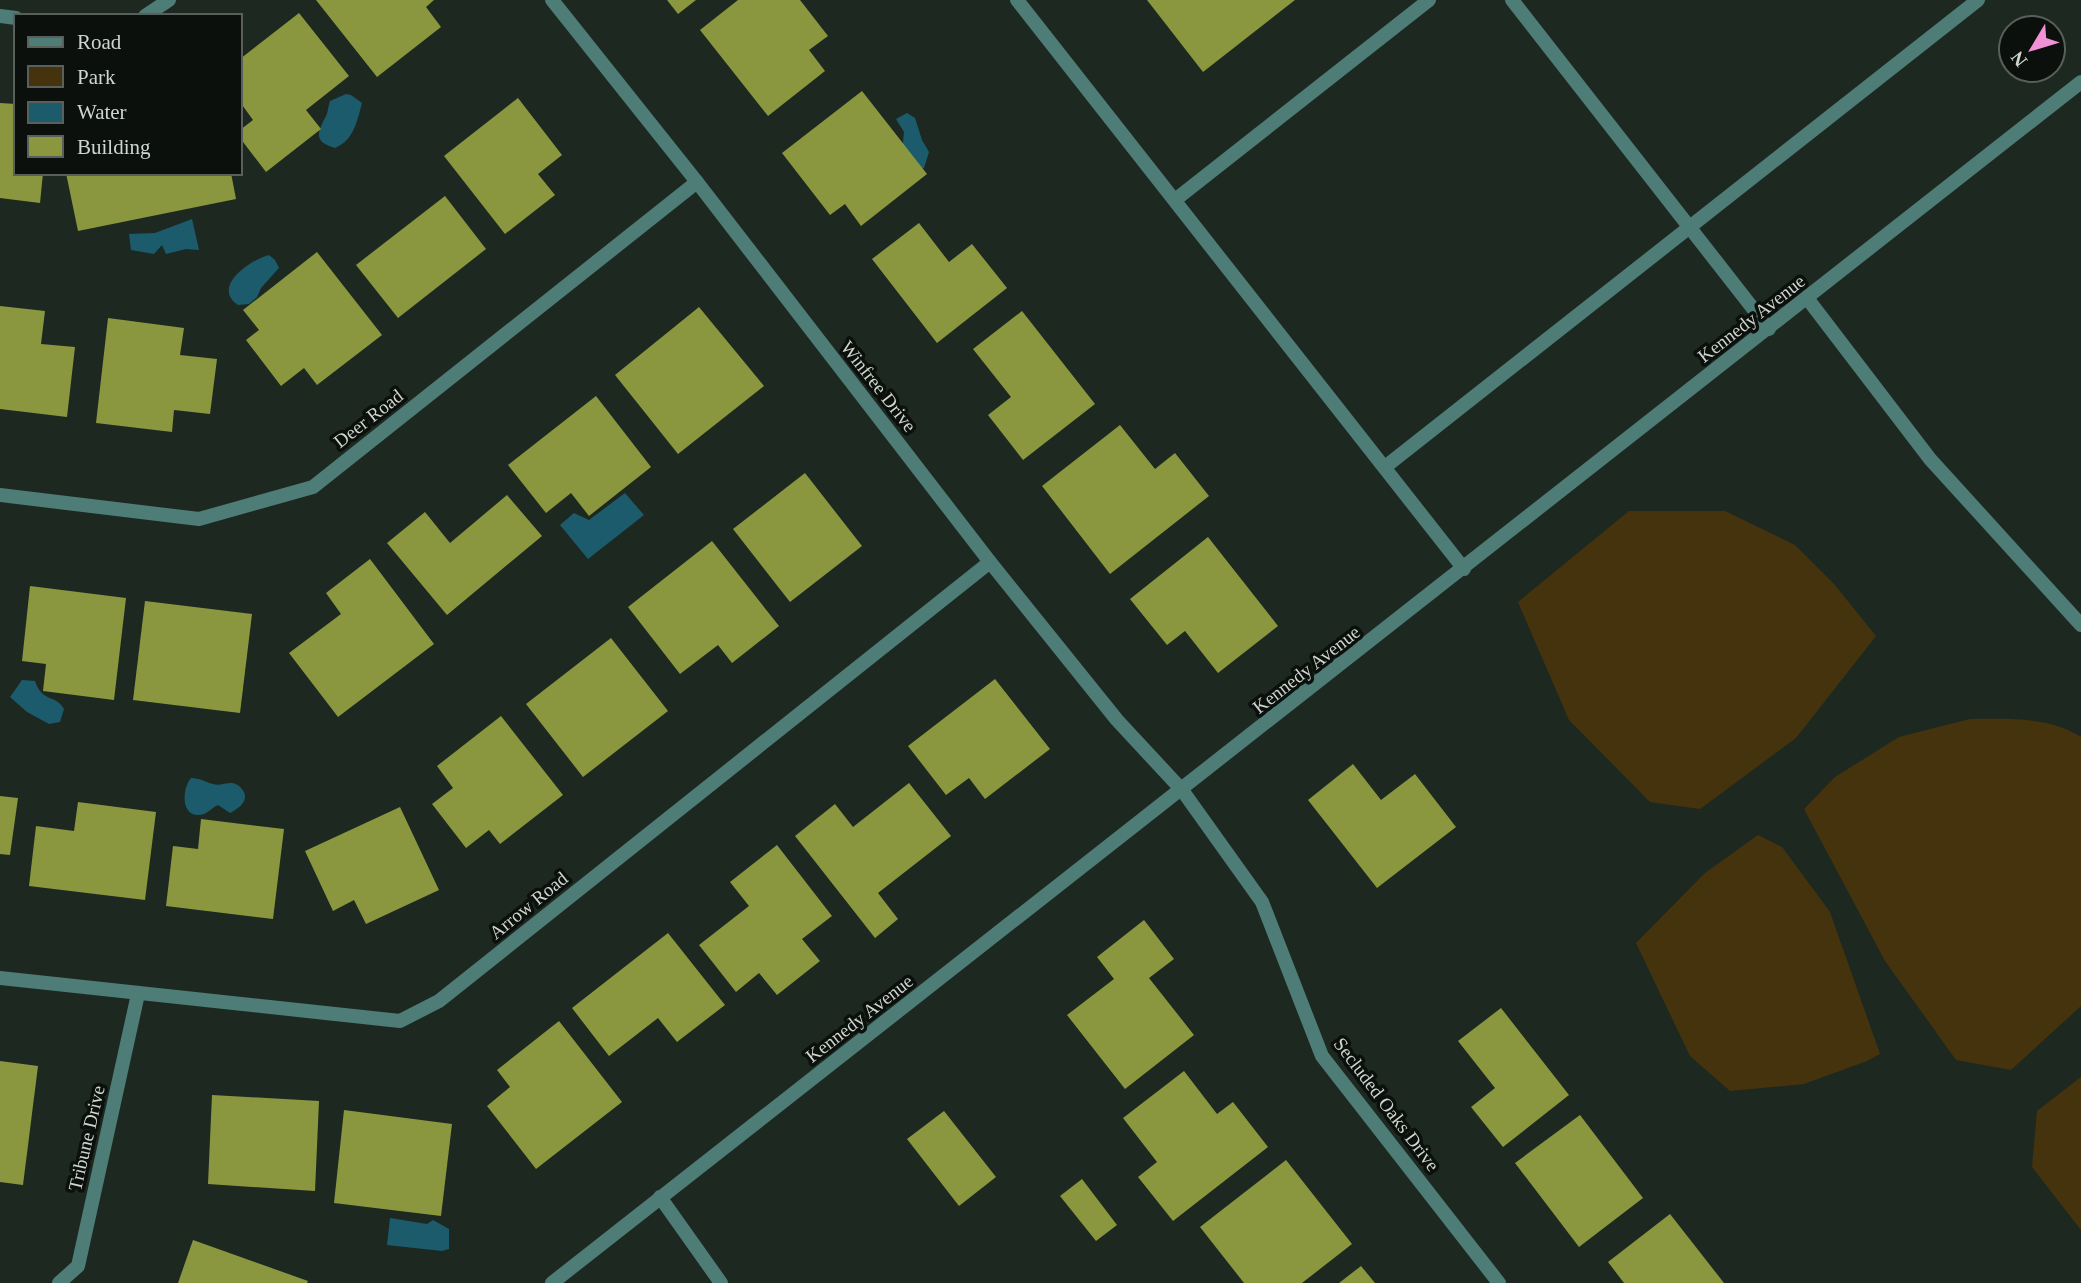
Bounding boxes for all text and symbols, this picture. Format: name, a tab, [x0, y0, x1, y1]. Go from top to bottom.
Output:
legend	[14, 14, 242, 175]
north arrow	[1997, 14, 2067, 84]
text: Road	[77, 30, 122, 54]
text: N	[2006, 47, 2031, 71]
text: Park	[77, 65, 116, 89]
text: Water	[77, 100, 127, 124]
text: Building	[77, 135, 151, 159]
street label: Kennedy Avenue	[1694, 270, 1809, 367]
street label: Winfree Drive	[837, 337, 921, 436]
street label: Deer Road	[330, 385, 407, 452]
street label: Kennedy Avenue	[1249, 621, 1364, 718]
street label: Arrow Road	[485, 867, 572, 943]
street label: Kennedy Avenue	[802, 970, 917, 1067]
street label: Secluded Oaks Drive	[1330, 1034, 1444, 1175]
street label: Tribune Drive	[64, 1083, 109, 1193]

